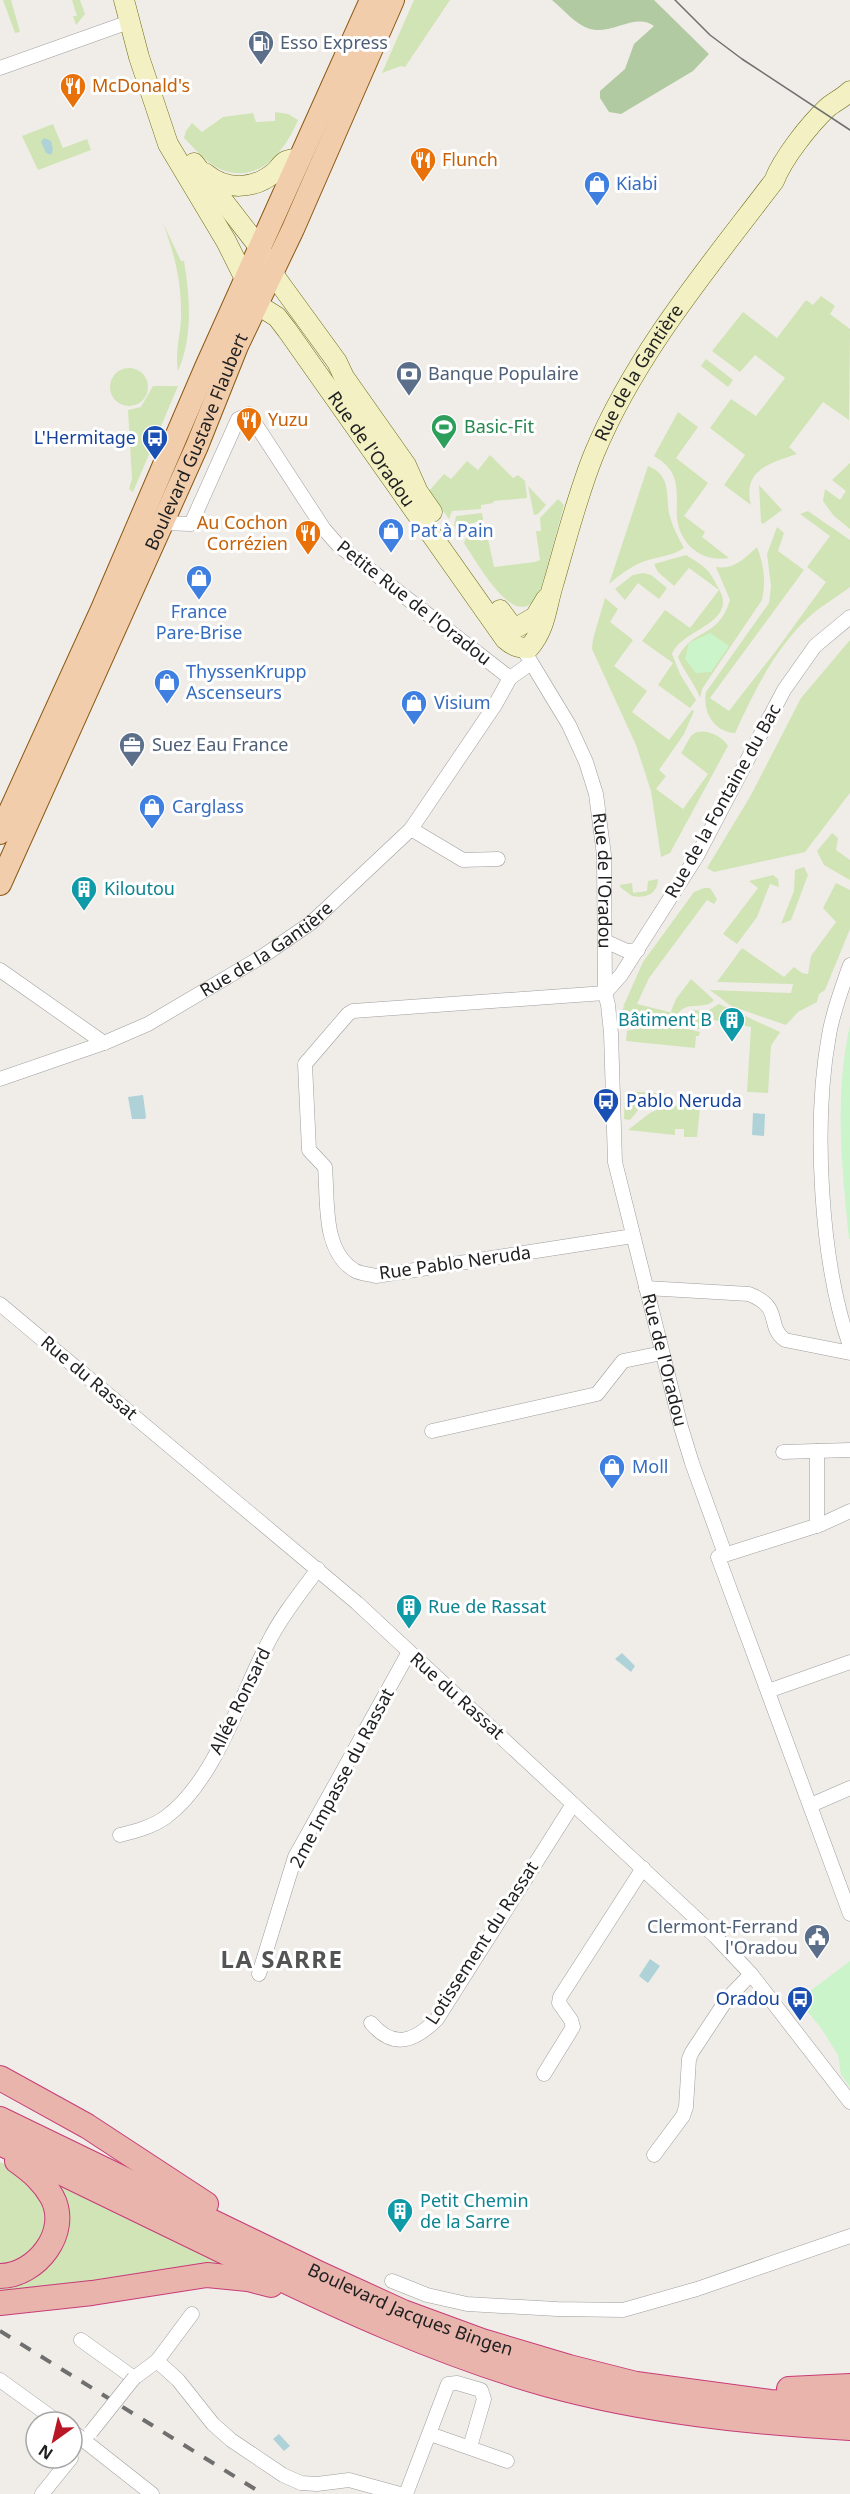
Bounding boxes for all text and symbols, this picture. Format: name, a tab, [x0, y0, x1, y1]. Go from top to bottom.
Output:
fuel station icon: Esso Express	[246, 28, 276, 66]
place label: Esso Express	[280, 30, 388, 54]
restaurant icon: McDonald's	[58, 71, 88, 109]
place label: McDonald's	[92, 73, 190, 97]
restaurant icon: Flunch	[408, 145, 438, 183]
place label: Flunch	[442, 147, 498, 171]
shop icon: Kiabi	[582, 169, 612, 207]
place label: Kiabi	[616, 171, 658, 195]
street label: Rue de la Gantière	[588, 299, 688, 445]
street label: Boulevard Gustave Flaubert	[139, 328, 253, 554]
bank icon: Banque Populaire	[394, 359, 424, 397]
place label: Banque Populaire	[428, 361, 579, 385]
street label: Rue de l'Oradou	[323, 386, 421, 511]
restaurant icon: Yuzu	[234, 405, 264, 443]
place label: Yuzu	[268, 407, 308, 431]
sports icon: Basic-Fit	[429, 412, 459, 450]
place label: Basic-Fit	[464, 414, 534, 438]
bus stop icon: L'Hermitage	[140, 423, 170, 461]
place label: L'Hermitage	[34, 425, 136, 449]
place label: Au Cochon Corrézien	[197, 510, 288, 555]
shop icon: Pat à Pain	[376, 516, 406, 554]
restaurant icon: Au Cochon Corrézien	[293, 518, 323, 556]
place label: Pat à Pain	[410, 518, 494, 542]
street label: Petite Rue de l'Oradou	[333, 534, 497, 670]
shop icon: France Pare-Brise	[184, 563, 214, 601]
place label: France Pare-Brise	[156, 599, 242, 644]
place label: ThyssenKrupp Ascenseurs	[186, 659, 307, 704]
shop icon: ThyssenKrupp Ascenseurs	[152, 667, 182, 705]
shop icon: Visium	[399, 688, 429, 726]
place label: Visium	[434, 690, 491, 714]
street label: Rue de la Fontaine du Bac	[659, 699, 786, 902]
office icon: Suez Eau France	[117, 730, 147, 768]
place label: Suez Eau France	[152, 732, 288, 756]
shop icon: Carglass	[137, 792, 167, 830]
place label: Carglass	[172, 794, 244, 818]
street label: Rue de l'Oradou	[588, 811, 618, 949]
building icon: Kiloutou	[69, 874, 99, 912]
place label: Kiloutou	[104, 876, 175, 900]
street label: Rue de la Gantière	[195, 896, 337, 1002]
building icon: Bâtiment B	[717, 1005, 747, 1043]
place label: Bâtiment B	[618, 1007, 712, 1031]
bus stop icon: Pablo Neruda	[591, 1086, 621, 1124]
place label: Pablo Neruda	[626, 1088, 742, 1112]
street label: Rue Pablo Neruda	[377, 1239, 532, 1285]
street label: Rue de l'Oradou	[637, 1291, 693, 1429]
street label: Rue du Rassat	[36, 1330, 143, 1425]
shop icon: Moll	[597, 1452, 627, 1490]
place label: Moll	[632, 1454, 669, 1478]
building icon: Rue de Rassat	[394, 1592, 424, 1630]
place label: Rue de Rassat	[428, 1594, 547, 1618]
street label: Allée Ronsard	[203, 1643, 275, 1758]
street label: Rue du Rassat	[405, 1646, 510, 1744]
street label: 2me Impasse du Rassat	[284, 1683, 399, 1872]
street label: Lotissement du Rassat	[419, 1856, 543, 2029]
place label: Clermont-Ferrand l'Oradou	[647, 1914, 798, 1959]
public building icon: Clermont-Ferrand l'Oradou	[802, 1922, 832, 1960]
district label: LA SARRE	[220, 1942, 344, 1975]
bus stop icon: Oradou	[785, 1984, 815, 2022]
place label: Oradou	[716, 1986, 780, 2010]
place label: Petit Chemin de la Sarre	[420, 2188, 529, 2233]
building icon: Petit Chemin de la Sarre	[385, 2196, 415, 2234]
street label: Boulevard Jacques Bingen	[304, 2257, 516, 2361]
north arrow	[24, 2410, 84, 2470]
text: N	[34, 2440, 57, 2465]

